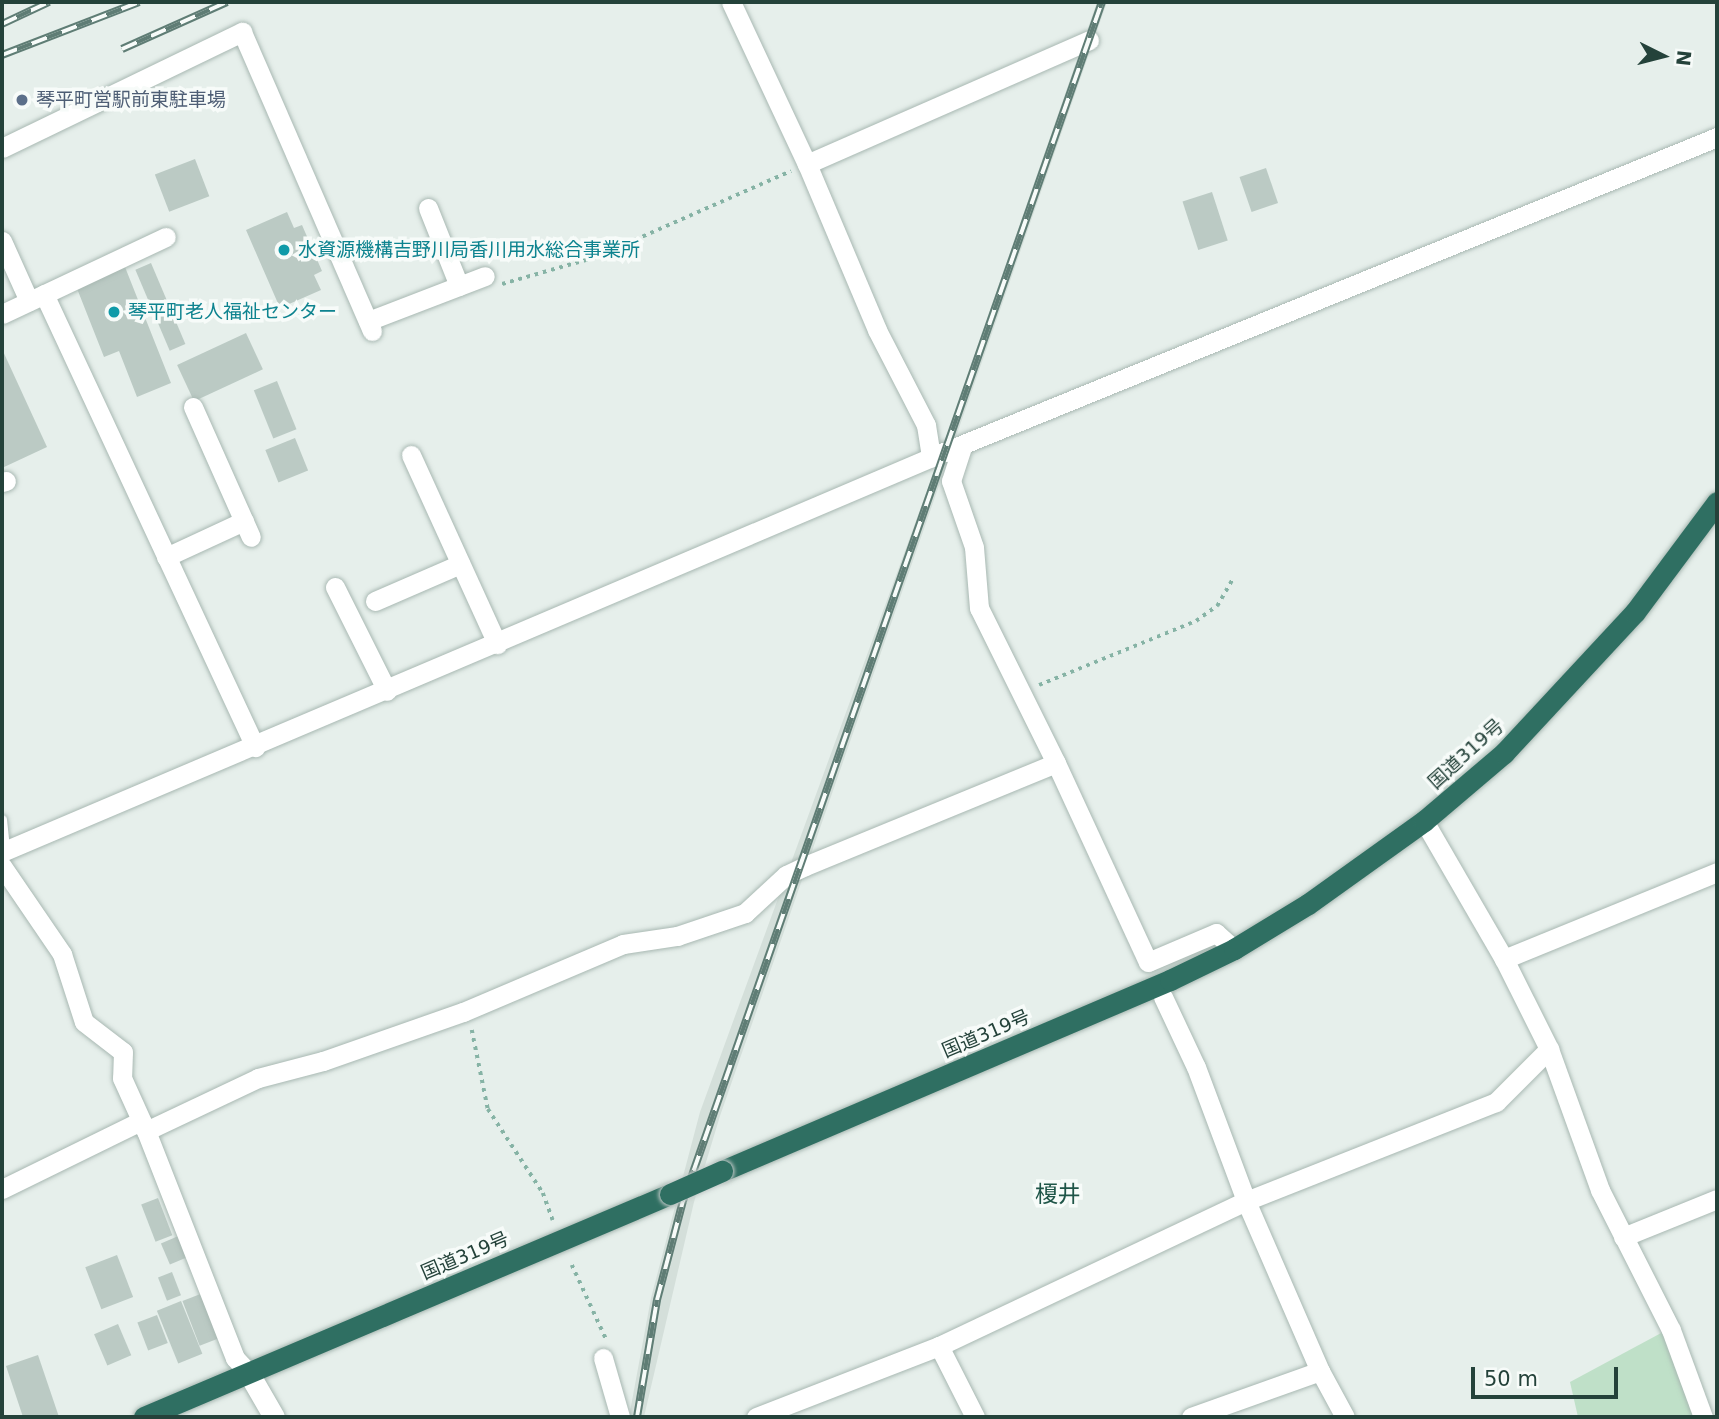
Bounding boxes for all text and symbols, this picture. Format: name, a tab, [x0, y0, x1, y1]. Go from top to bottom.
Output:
north arrow	[1628, 21, 1698, 91]
text: N	[1672, 49, 1696, 67]
place label: 琴平町営駅前東駐車場	[36, 89, 226, 111]
marker: 琴平町営駅前東駐車場	[14, 92, 30, 108]
place label: 水資源機構吉野川局香川用水総合事業所	[298, 239, 640, 261]
marker: 水資源機構吉野川局香川用水総合事業所	[276, 242, 292, 258]
place label: 琴平町老人福祉センター	[128, 301, 337, 323]
marker: 琴平町老人福祉センター	[106, 304, 122, 320]
street label: 国道319号	[1424, 714, 1508, 794]
street label: 国道319号	[939, 1005, 1033, 1063]
district label: 榎井	[1035, 1180, 1081, 1208]
street label: 国道319号	[418, 1227, 512, 1285]
scale bar	[1474, 1352, 1621, 1396]
text: 50 m	[1484, 1367, 1538, 1391]

